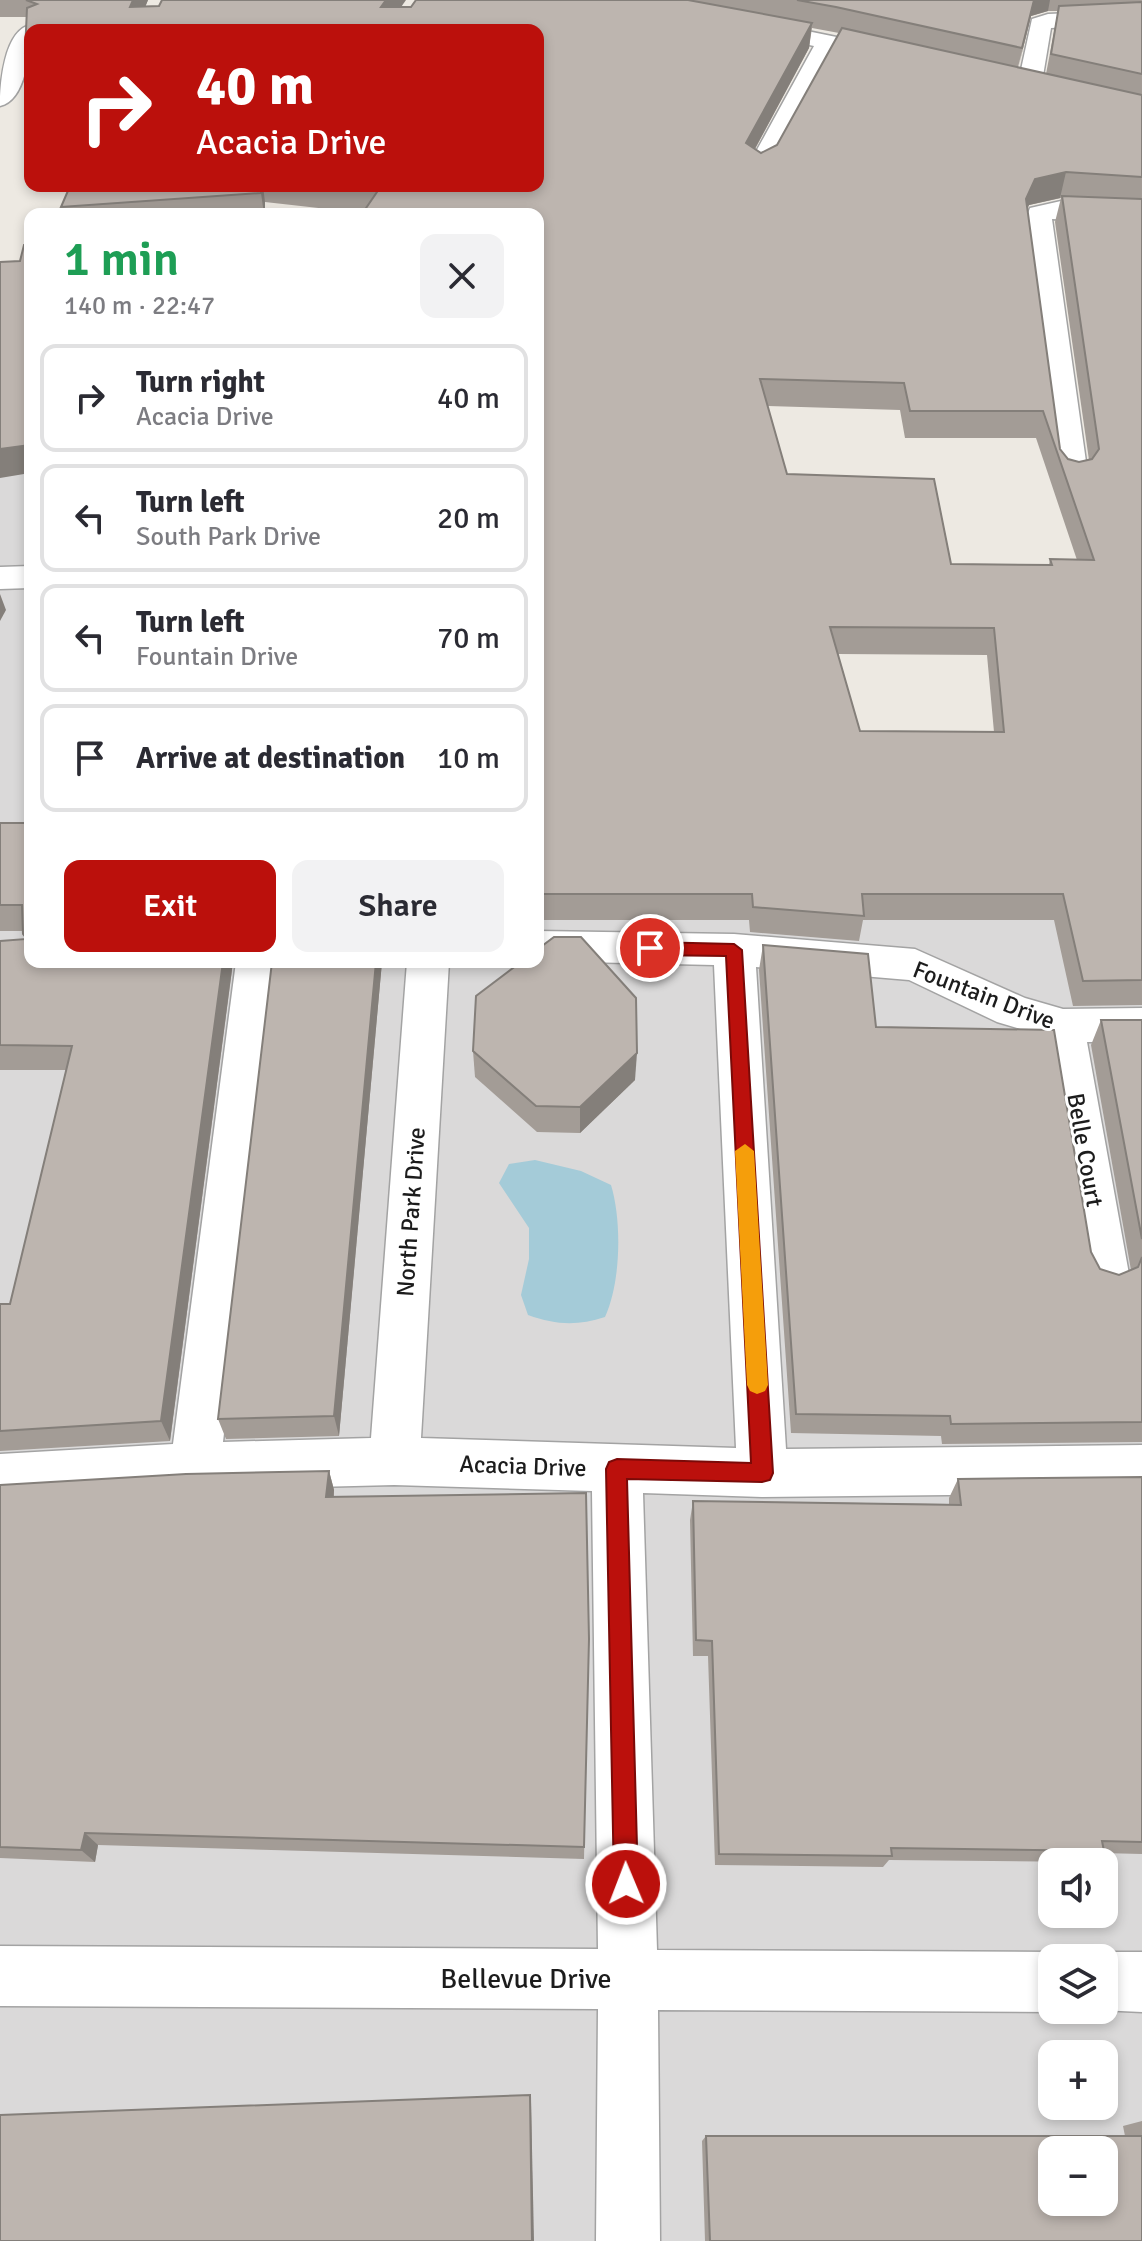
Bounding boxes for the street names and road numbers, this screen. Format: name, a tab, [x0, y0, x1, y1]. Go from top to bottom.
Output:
street label: Fountain Drive	[909, 954, 1059, 1036]
street label: Belle Court	[1060, 1091, 1110, 1209]
street label: North Park Drive	[390, 1126, 432, 1298]
street label: Acacia Drive	[459, 1449, 587, 1483]
street label: Bellevue Drive	[440, 1962, 612, 1996]

